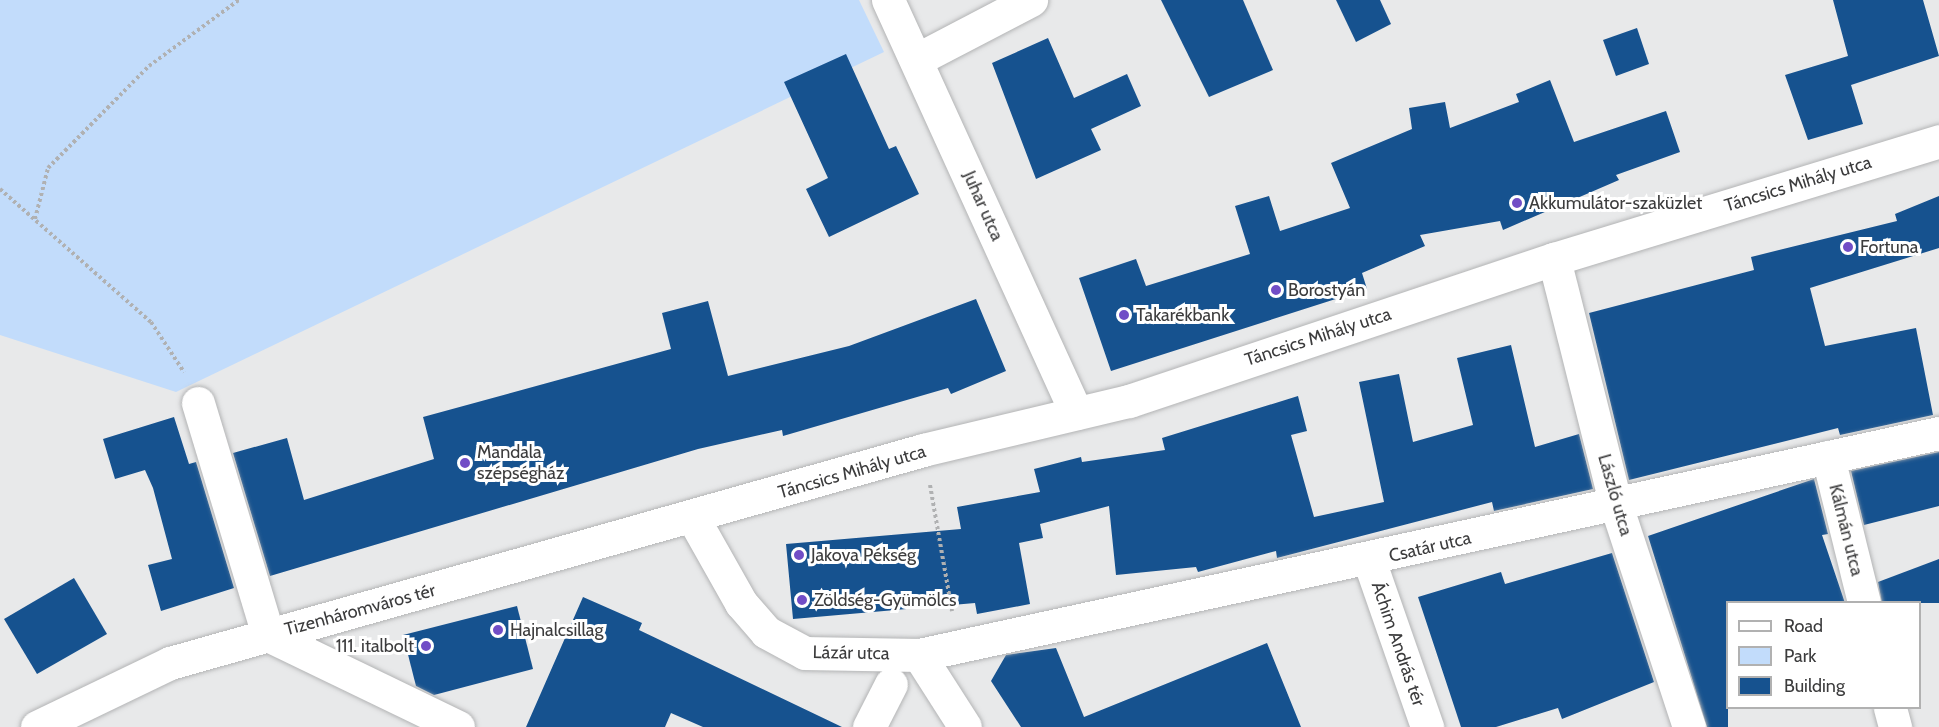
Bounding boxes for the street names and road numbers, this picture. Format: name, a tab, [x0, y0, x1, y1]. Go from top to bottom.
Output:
street label: Táncsics Mihály utca	[1722, 151, 1874, 217]
street label: Juhar utca	[958, 168, 1008, 244]
street label: Táncsics Mihály utca	[1242, 303, 1394, 371]
street label: Táncsics Mihály utca	[776, 441, 928, 503]
street label: László utca	[1593, 452, 1637, 538]
street label: Kálmán utca	[1824, 482, 1868, 578]
street label: Csatár utca	[1387, 527, 1473, 567]
street label: Tizenháromváros tér	[282, 579, 438, 641]
street label: Áchim András tér	[1367, 579, 1429, 709]
street label: Lázár utca	[812, 642, 890, 664]

